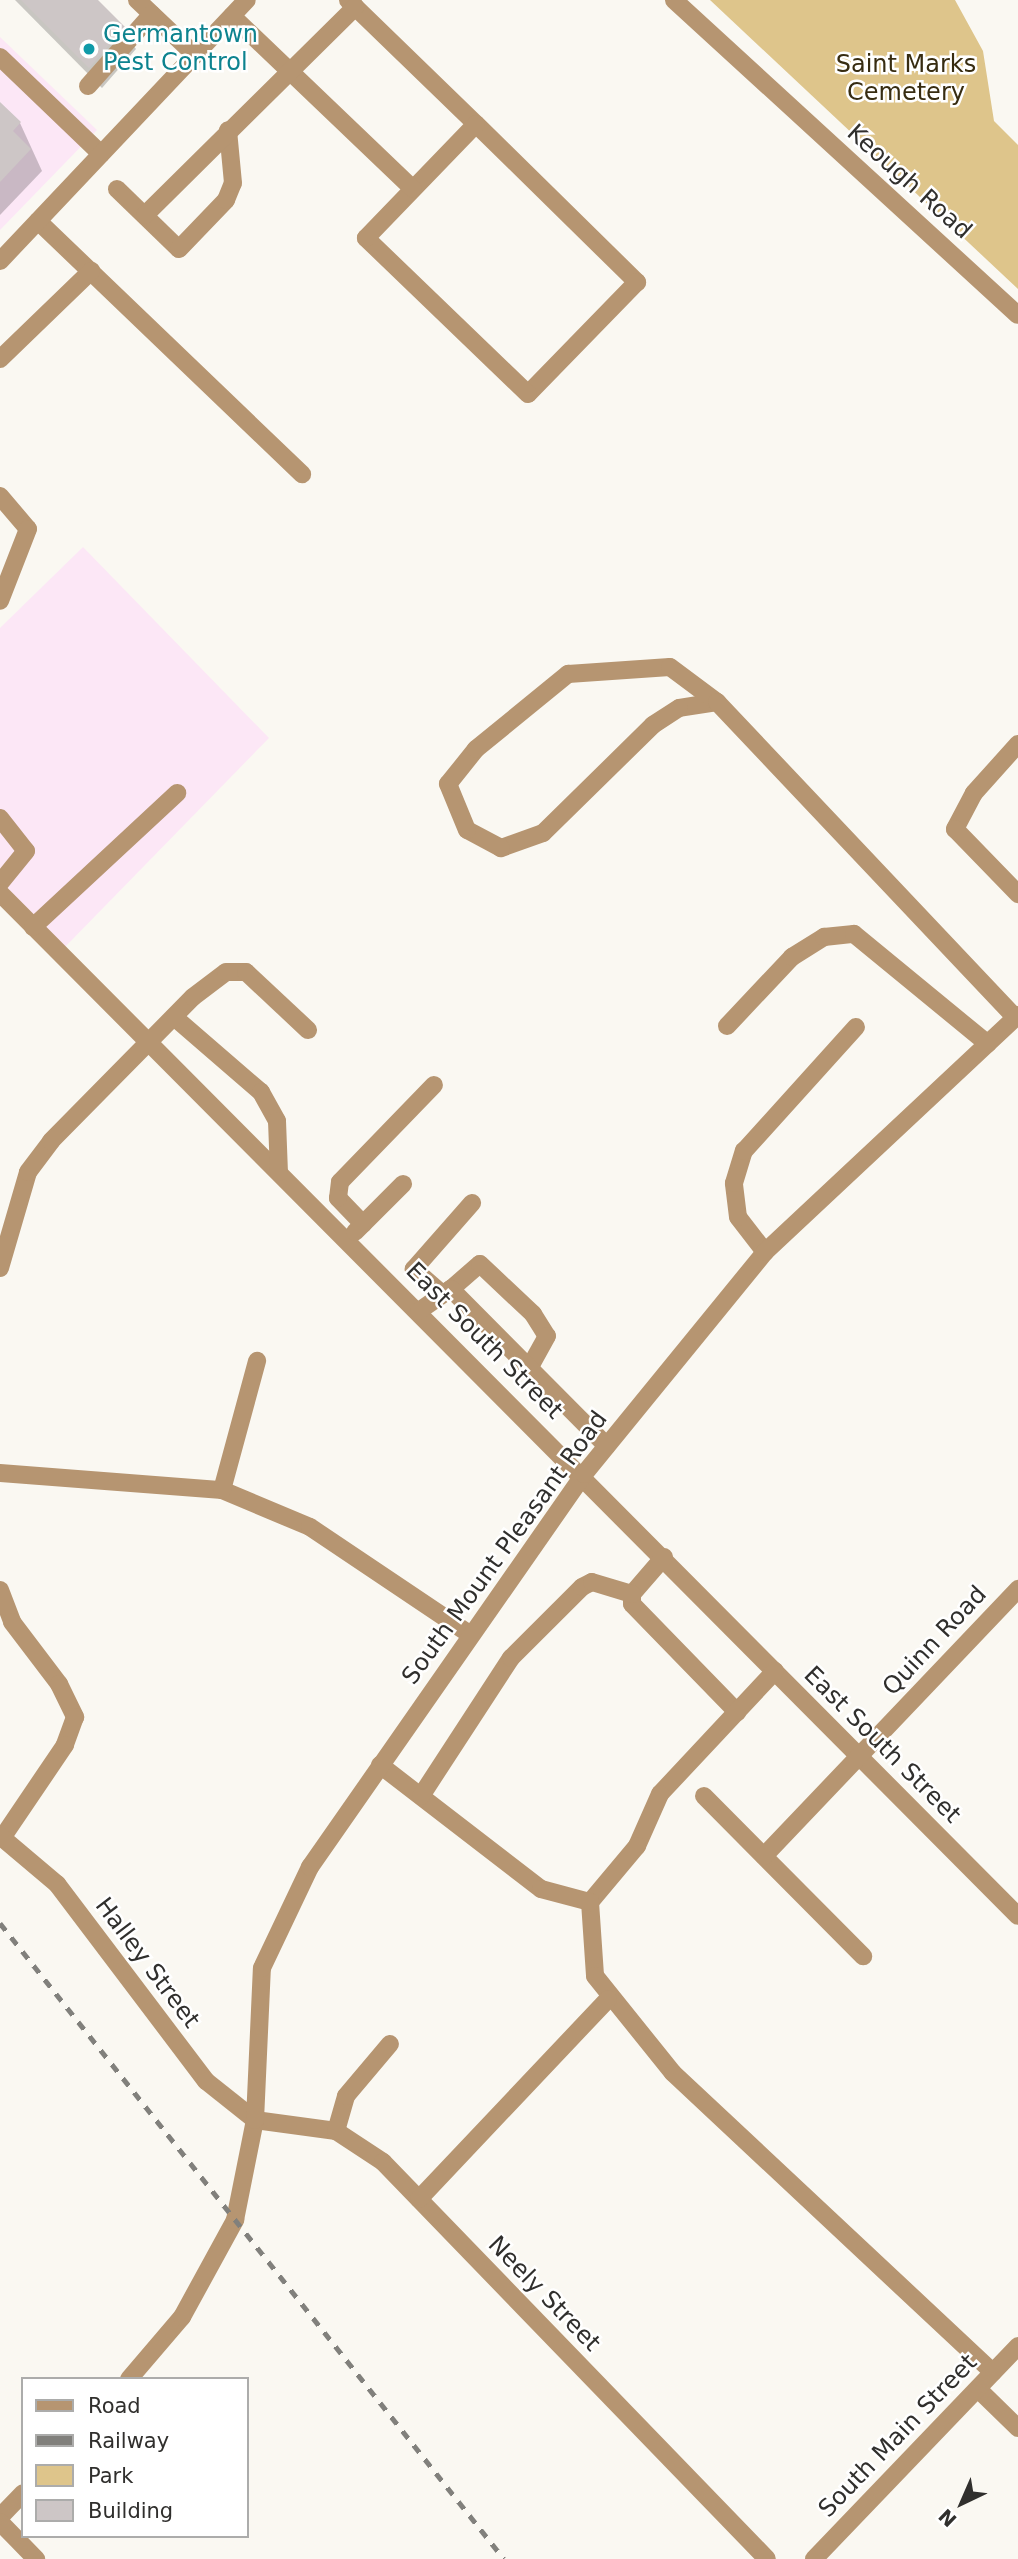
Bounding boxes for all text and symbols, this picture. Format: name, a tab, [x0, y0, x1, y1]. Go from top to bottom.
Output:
place label: Germantown Pest Control	[103, 21, 258, 77]
marker: Germantown Pest Control	[81, 41, 97, 57]
park label: Saint Marks Cemetery	[836, 51, 976, 107]
street label: Keough Road	[841, 119, 977, 245]
street label: East South Street	[400, 1257, 568, 1425]
street label: South Mount Pleasant Road	[396, 1406, 614, 1690]
street label: Quinn Road	[877, 1580, 993, 1702]
street label: East South Street	[798, 1661, 966, 1829]
street label: Halley Street	[89, 1892, 205, 2034]
street label: Neely Street	[482, 2230, 606, 2358]
street label: South Main Street	[813, 2349, 983, 2523]
legend	[21, 2377, 248, 2538]
text: Road	[88, 2394, 141, 2418]
text: Railway	[88, 2429, 169, 2453]
text: Park	[88, 2464, 133, 2488]
north arrow	[927, 2468, 997, 2538]
text: Building	[88, 2499, 173, 2523]
text: N	[934, 2505, 961, 2532]

